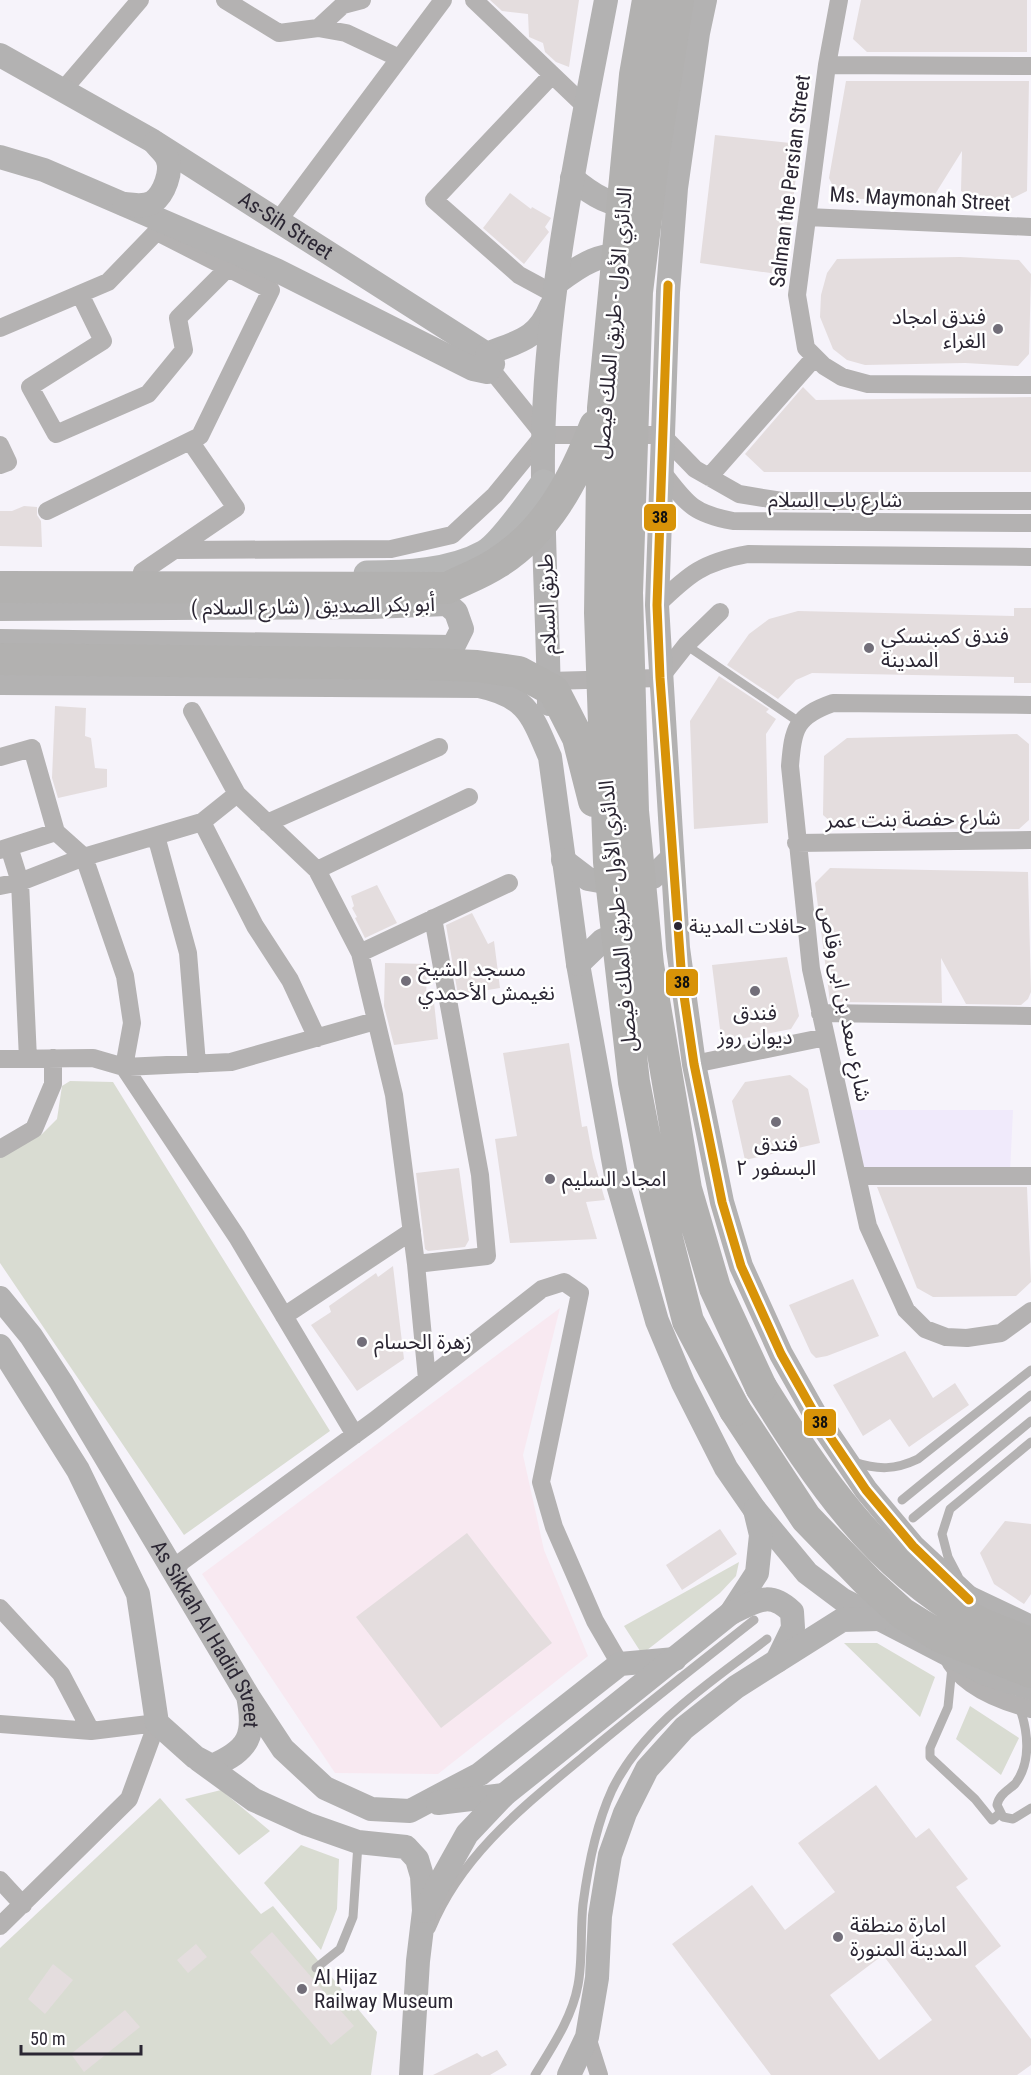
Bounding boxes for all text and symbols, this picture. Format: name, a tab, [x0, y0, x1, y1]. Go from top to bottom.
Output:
street label: Salman the Persian Street	[765, 73, 815, 289]
street label: Ms. Maymonah Street	[829, 182, 1011, 216]
street label: الدائري الأول - طريق الملك فيصل	[589, 186, 641, 460]
street label: As-Sih Street	[234, 187, 337, 265]
place label: فندق امجاد الغراء	[892, 305, 986, 353]
marker: فندق امجاد الغراء	[991, 322, 1005, 336]
street label: شارع باب السلام	[768, 488, 902, 516]
line badge: 38	[643, 503, 677, 532]
text: 38	[652, 508, 668, 527]
street label: طريق السلام	[533, 553, 565, 655]
street label: ( شارع السلام ) أبو بكر الصديق	[191, 591, 435, 624]
place label: فندق كمبنسكي المدينة	[881, 624, 1009, 672]
marker: فندق كمبنسكي المدينة	[862, 641, 876, 655]
street label: الدائري الأول - طريق الملك فيصل	[594, 779, 646, 1053]
street label: شارع حفصة بنت عمر	[824, 805, 1001, 836]
street label: شارع سعد بن ابى وقاص	[811, 904, 876, 1104]
place label: حافلات المدينة	[689, 914, 807, 938]
marker: حافلات المدينة	[672, 920, 684, 932]
place label: مسجد الشيخ نغيمش الأحمدي	[418, 957, 555, 1009]
line badge: 38	[665, 968, 699, 997]
text: 38	[674, 973, 690, 992]
marker: مسجد الشيخ نغيمش الأحمدي	[399, 974, 413, 988]
marker: فندق ديوان روز	[748, 984, 762, 998]
place label: فندق ديوان روز	[716, 1001, 793, 1049]
marker: فندق البسفور ٢	[769, 1115, 783, 1129]
place label: فندق البسفور ٢	[736, 1132, 816, 1180]
place label: امجاد السلیم	[562, 1167, 667, 1194]
marker: امجاد السلیم	[543, 1172, 557, 1186]
place label: زهرة الحسام	[374, 1330, 472, 1358]
marker: زهرة الحسام	[355, 1335, 369, 1349]
line badge: 38	[803, 1408, 837, 1437]
text: 38	[812, 1413, 828, 1432]
street label: As Sikkah Al Hadid Street	[146, 1536, 263, 1729]
place label: امارة منطقة المدينة المنورة	[850, 1913, 967, 1961]
marker: امارة منطقة المدينة المنورة	[831, 1930, 845, 1944]
place label: Al Hijaz Railway Museum	[314, 1965, 453, 2013]
marker: Al Hijaz Railway Museum	[295, 1982, 309, 1996]
scale bar	[21, 2018, 141, 2056]
text: 50 m	[30, 2028, 65, 2049]

